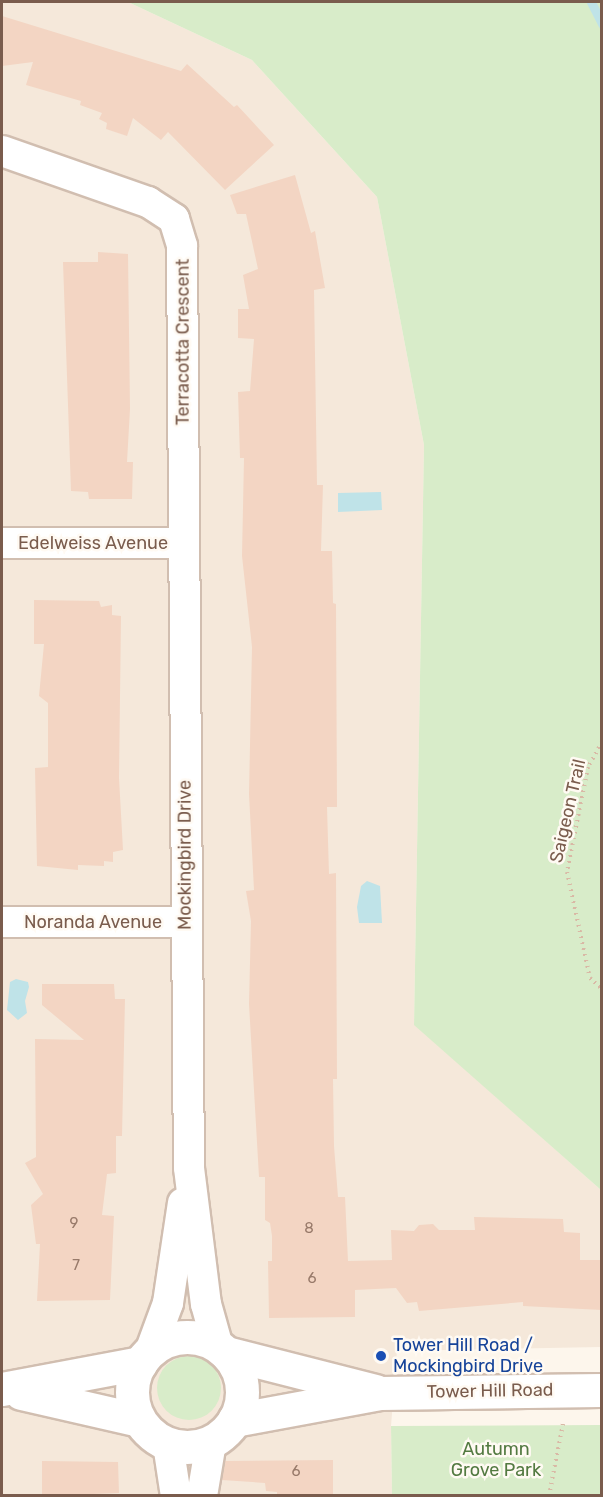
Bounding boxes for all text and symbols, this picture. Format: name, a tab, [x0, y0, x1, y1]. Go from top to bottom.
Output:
street label: Terracotta Crescent	[172, 259, 194, 425]
street label: Edelweiss Avenue	[18, 532, 168, 554]
street label: Saigeon Trail	[546, 757, 590, 865]
street label: Mockingbird Drive	[174, 780, 196, 930]
street label: Noranda Avenue	[24, 911, 162, 933]
house number: 9	[70, 1215, 78, 1233]
house number: 8	[304, 1220, 314, 1238]
house number: 7	[72, 1257, 80, 1275]
house number: 6	[307, 1270, 317, 1288]
place label: Tower Hill Road / Mockingbird Drive	[393, 1335, 543, 1378]
marker: Tower Hill Road / Mockingbird Drive	[374, 1349, 388, 1363]
street label: Tower Hill Road	[426, 1379, 554, 1403]
park label: Autumn Grove Park	[451, 1439, 541, 1482]
house number: 6	[291, 1463, 301, 1481]

